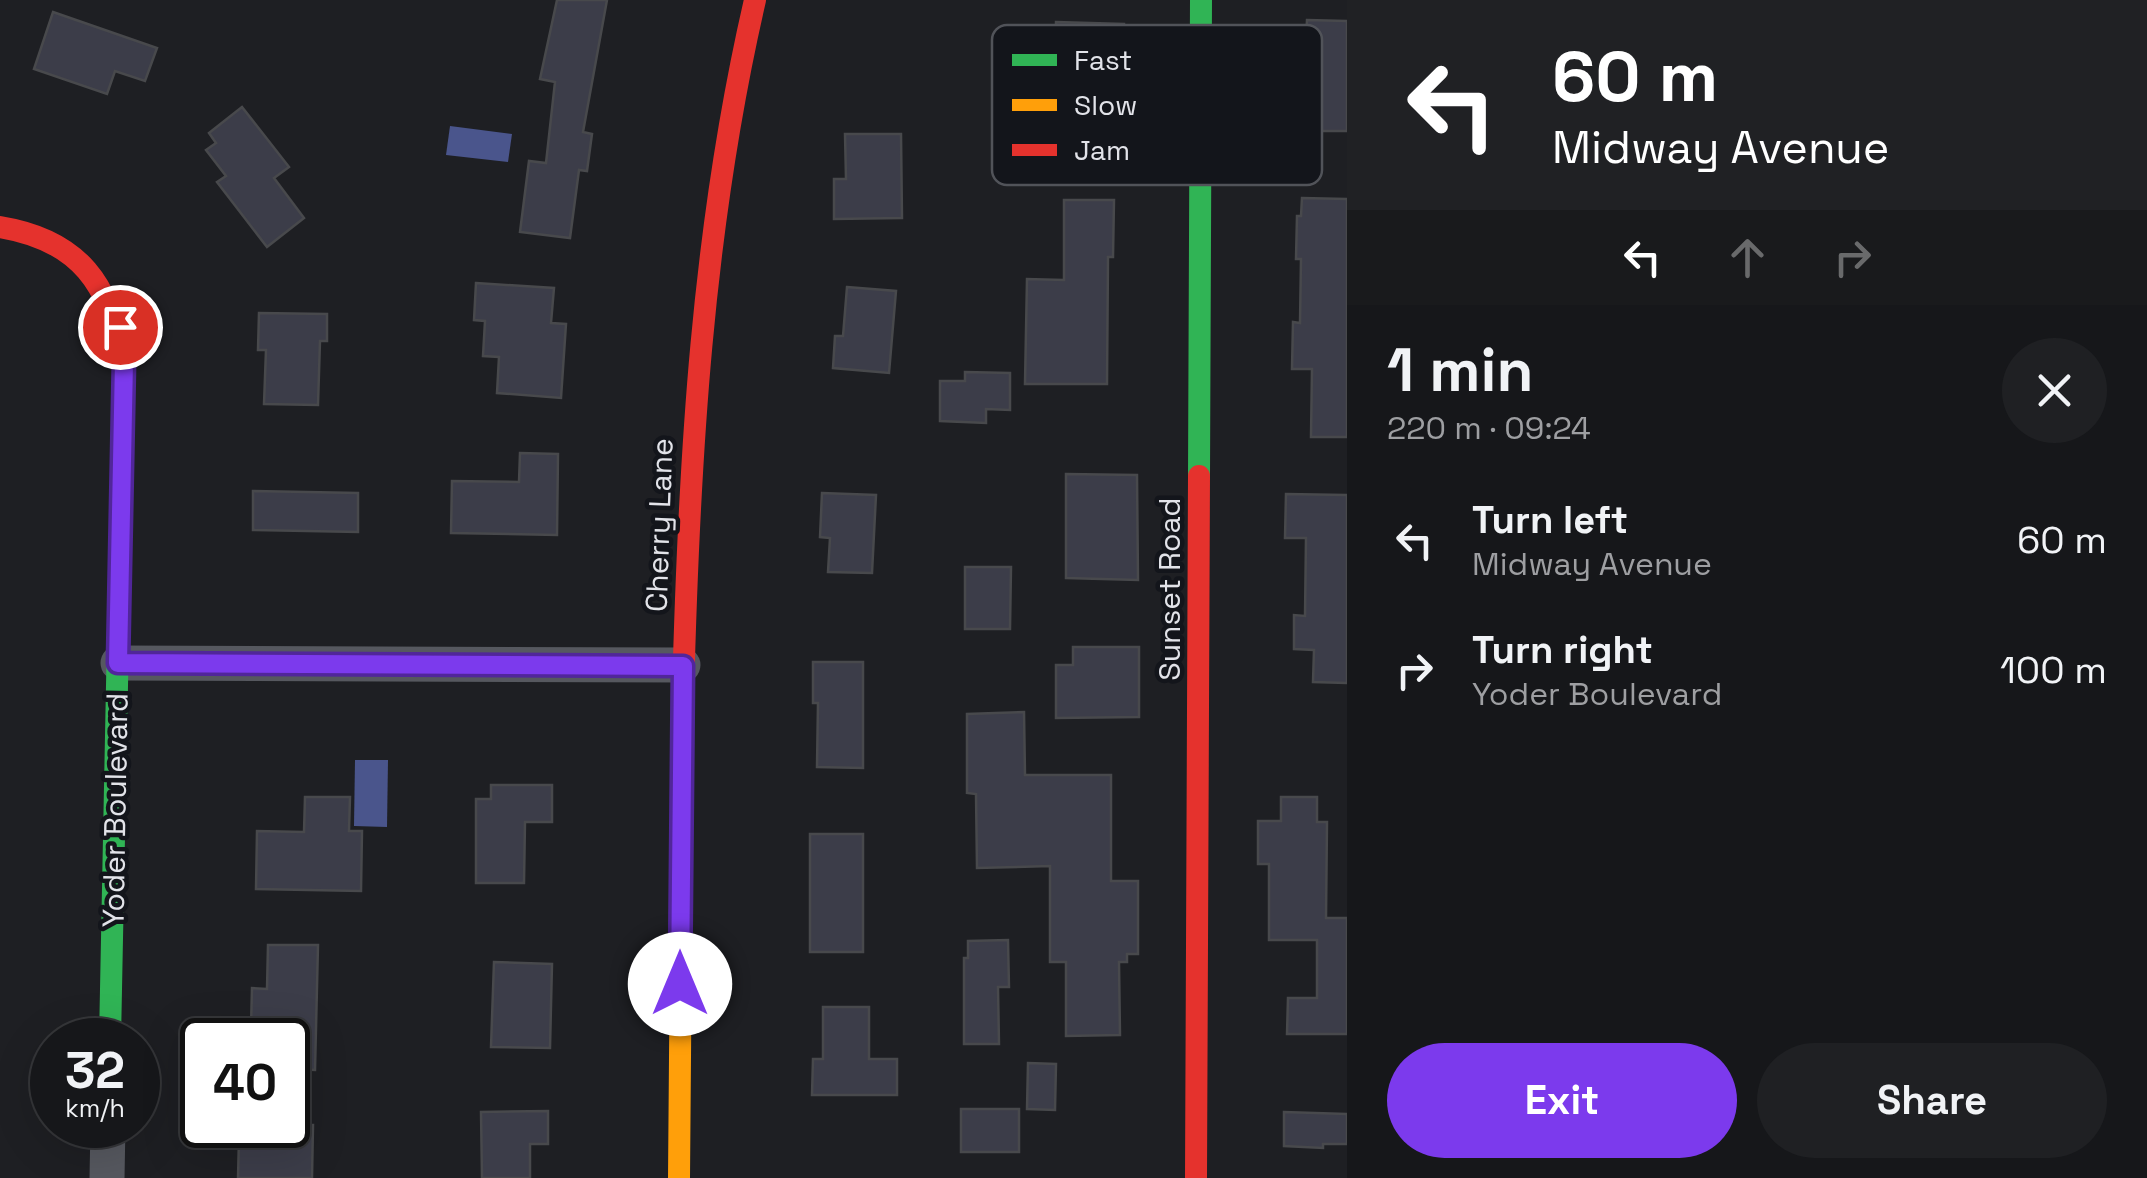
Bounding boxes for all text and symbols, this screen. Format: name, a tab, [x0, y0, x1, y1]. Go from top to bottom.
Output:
legend	[992, 25, 1322, 185]
text: 60 m	[1552, 32, 1718, 121]
icon: left	[1387, 40, 1517, 170]
text: Fast	[1074, 42, 1132, 78]
text: Slow	[1074, 87, 1137, 123]
text: Midway Avenue	[1552, 119, 1889, 176]
text: Jam	[1074, 132, 1130, 168]
icon: left	[1615, 230, 1670, 285]
icon: ahead	[1720, 230, 1775, 285]
icon: right	[1825, 230, 1880, 285]
pin	[78, 285, 163, 370]
icon: arrive	[93, 300, 148, 355]
text: 1 min	[1387, 332, 1534, 409]
button: close	[2002, 338, 2107, 443]
text: 220 m · 09:24	[1387, 408, 1591, 448]
street label: Cherry Lane	[636, 437, 682, 613]
text: Turn left	[1472, 496, 1628, 544]
street label: Sunset Road	[1150, 497, 1189, 681]
icon: left	[1387, 513, 1442, 568]
text: 60 m	[2017, 516, 2107, 564]
text: Midway Avenue	[1472, 544, 1712, 584]
text: Turn right	[1472, 626, 1653, 674]
icon: right	[1387, 643, 1442, 698]
text: 100 m	[2000, 646, 2107, 694]
text: Yoder Boulevard	[1472, 674, 1722, 714]
street label: Yoder Boulevard	[93, 692, 137, 928]
position arrow	[628, 932, 732, 1036]
speed limit sign: 40	[180, 1018, 310, 1148]
text: 32	[65, 1039, 125, 1103]
button: Exit	[1387, 1043, 1737, 1158]
button: Share	[1757, 1043, 2107, 1158]
text: km/h	[65, 1092, 125, 1124]

